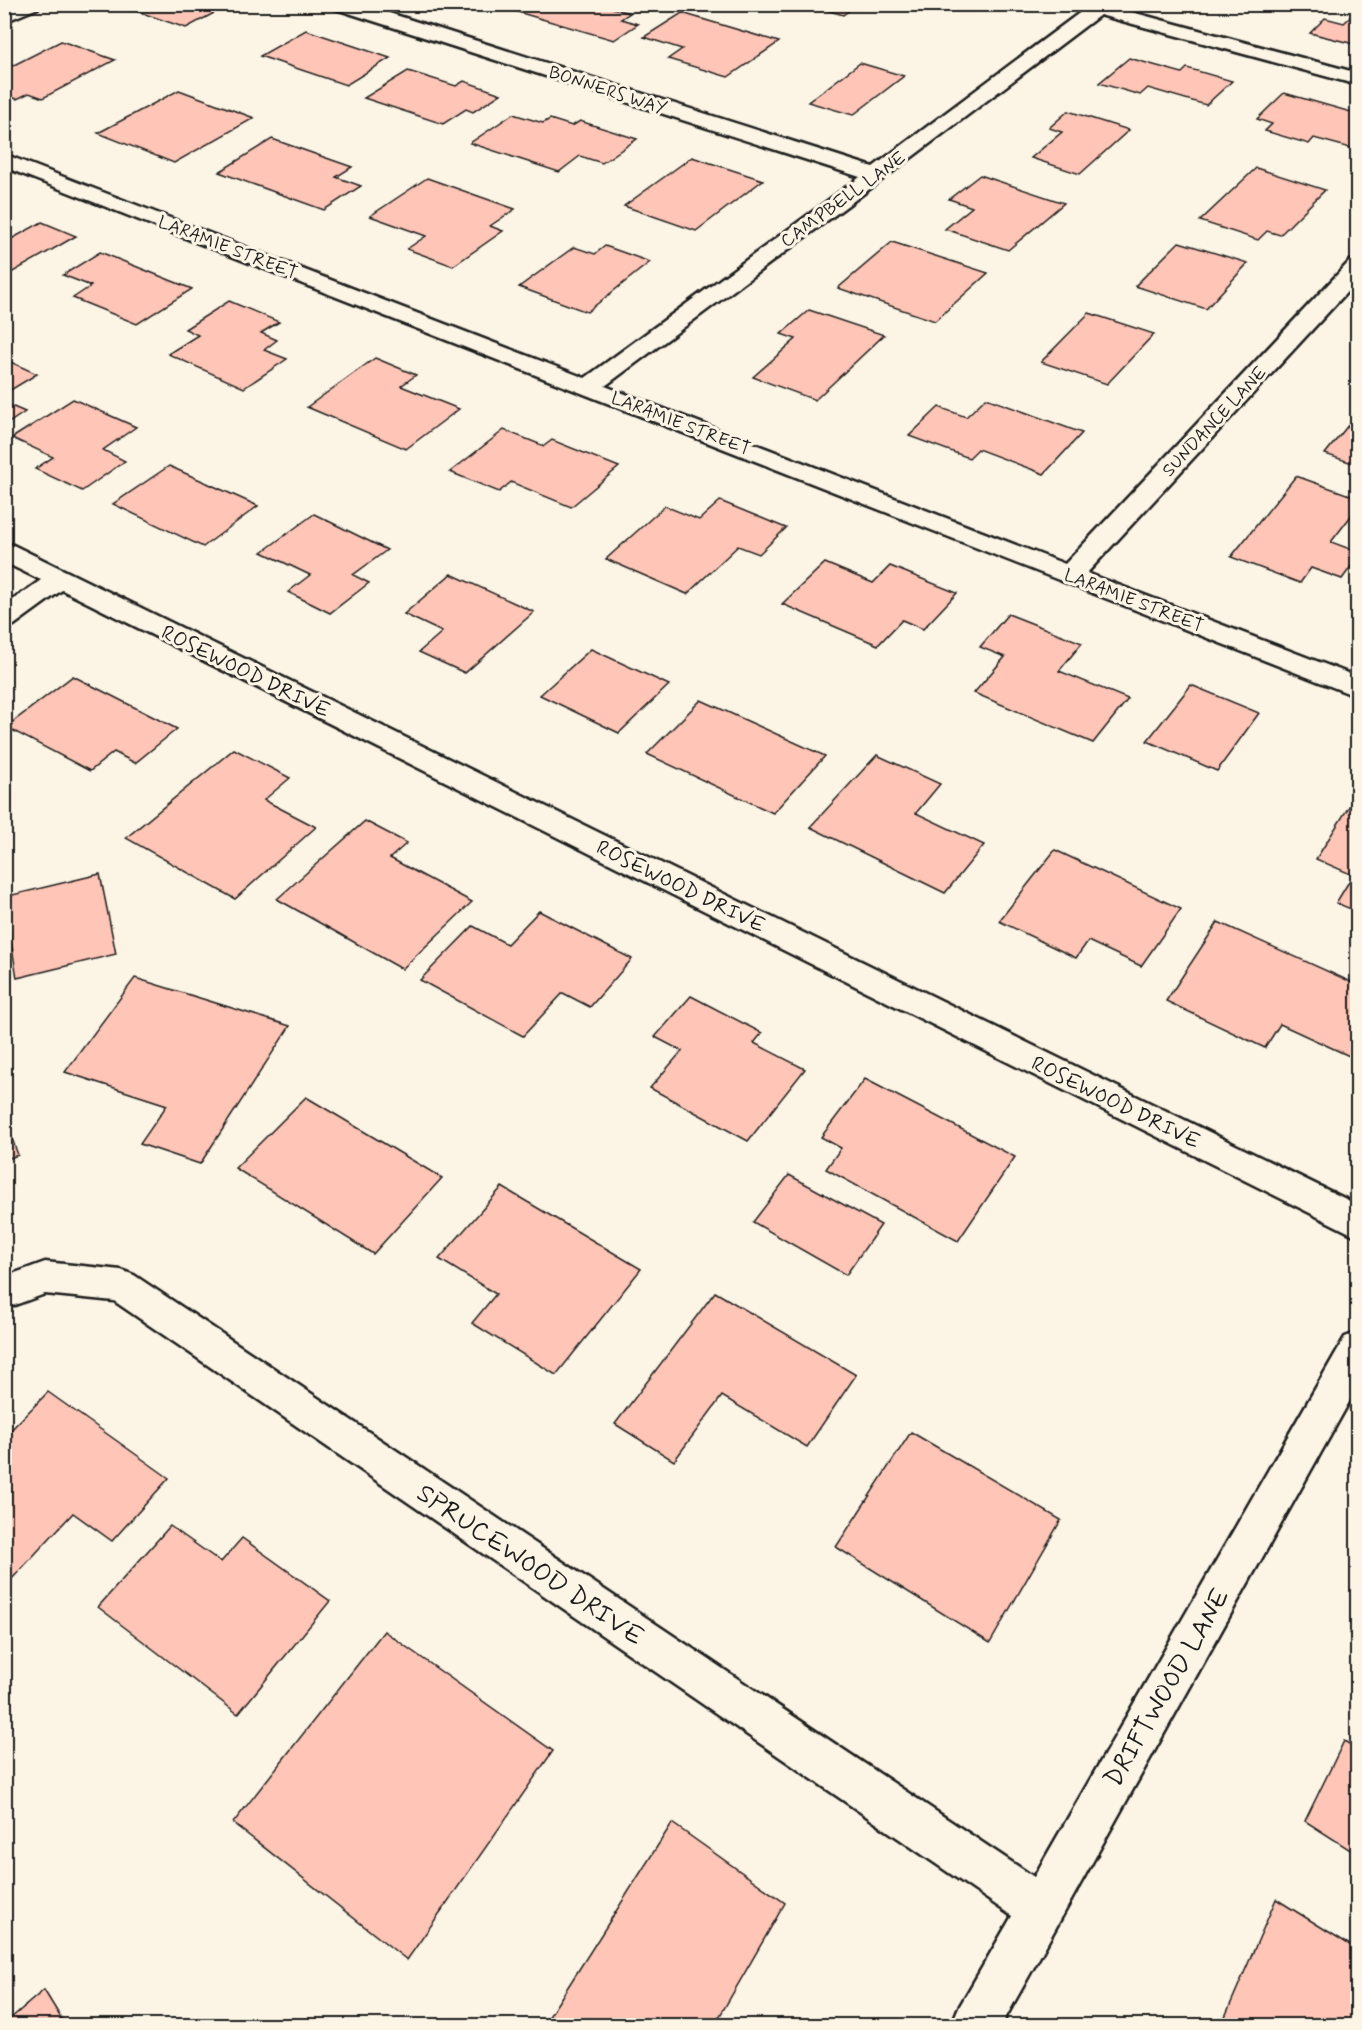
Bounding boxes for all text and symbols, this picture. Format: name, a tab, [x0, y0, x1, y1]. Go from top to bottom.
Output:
street label: BONNERS WAY	[546, 61, 670, 121]
street label: CAMPBELL LANE	[776, 146, 911, 253]
street label: LARAMIE STREET	[154, 210, 301, 286]
street label: SUNDANCE LANE	[1157, 361, 1272, 482]
street label: LARAMIE STREET	[607, 386, 754, 462]
street label: LARAMIE STREET	[1060, 563, 1207, 639]
street label: ROSEWOOD DRIVE	[157, 619, 335, 725]
street label: ROSEWOOD DRIVE	[592, 834, 770, 940]
street label: ROSEWOOD DRIVE	[1027, 1050, 1205, 1156]
street label: SPRUCEWOOD DRIVE	[410, 1477, 650, 1654]
street label: DRIFTWOOD LANE	[1097, 1582, 1239, 1794]

